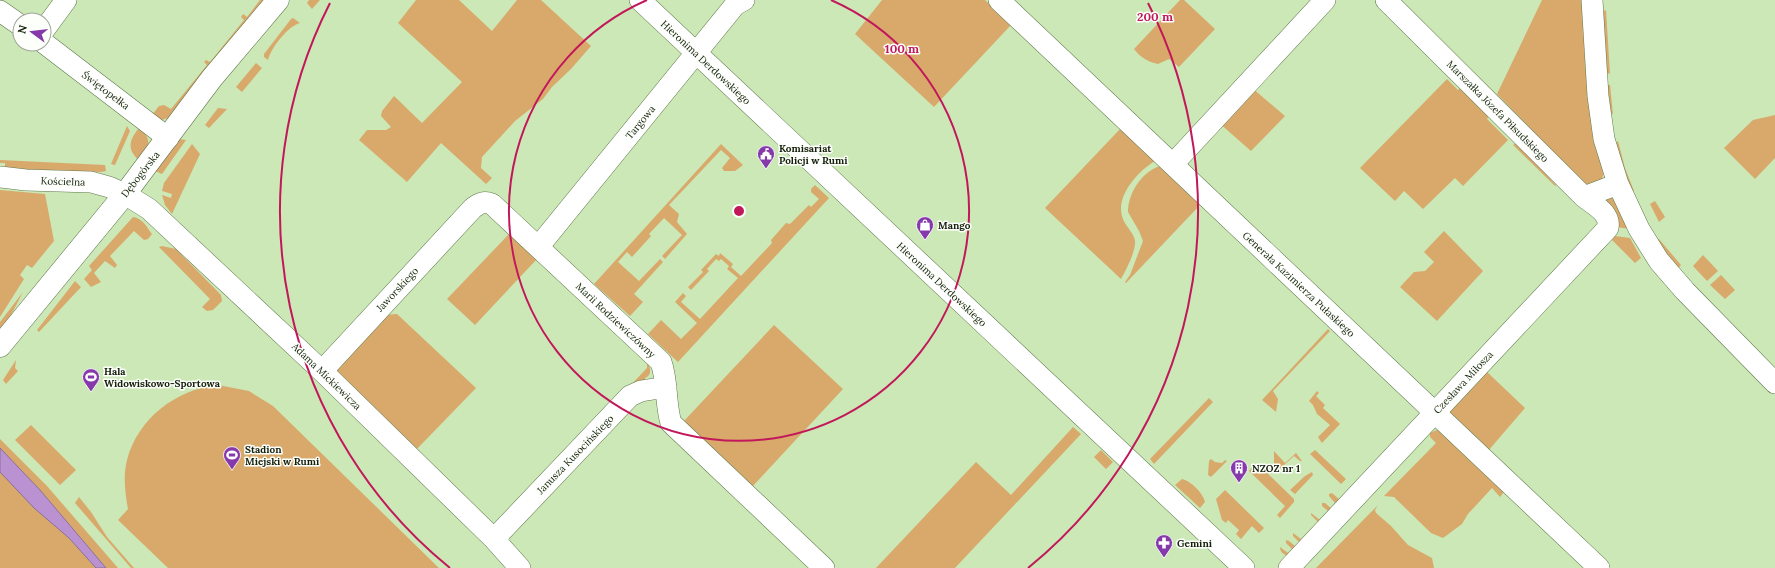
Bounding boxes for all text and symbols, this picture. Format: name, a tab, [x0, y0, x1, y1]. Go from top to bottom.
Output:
text: 200 m	[1137, 9, 1173, 24]
north arrow	[12, 12, 52, 52]
street label: Hieronima Derdowskiego	[658, 17, 753, 107]
text: N	[14, 23, 30, 35]
text: 100 m	[885, 41, 919, 56]
street label: Marszałka Józefa Piłsudskiego	[1444, 58, 1551, 165]
street label: Świętopełka	[79, 68, 132, 113]
street label: Targowa	[623, 103, 658, 142]
place label: Komisariat Policji w Rumi	[779, 142, 848, 167]
public building icon: Komisariat Policji w Rumi	[756, 144, 776, 169]
street label: Dębogórska	[118, 148, 163, 200]
street label: Kościelna	[40, 174, 86, 189]
centre of rings	[732, 204, 746, 218]
shop icon: Mango	[915, 215, 935, 240]
place label: Mango	[938, 219, 971, 232]
street label: Generała Kazimierza Pułaskiego	[1240, 229, 1358, 340]
street label: Hieronima Derdowskiego	[894, 239, 989, 329]
street label: Jaworskiego	[373, 264, 421, 315]
street label: Marii Rodziewiczówny	[573, 280, 659, 361]
street label: Adama Mickiewicza	[289, 339, 364, 413]
street label: Czesława Miłosza	[1431, 348, 1496, 417]
place label: Hala Widowiskowo-Sportowa	[104, 365, 221, 390]
sports icon: Hala Widowiskowo-Sportowa	[81, 367, 101, 392]
street label: Janusza Kusocińskiego	[533, 412, 617, 497]
place label: Stadion Miejski w Rumi	[245, 443, 320, 468]
sports icon: Stadion Miejski w Rumi	[222, 445, 242, 470]
building icon: NZOZ nr 1	[1229, 458, 1249, 483]
place label: NZOZ nr 1	[1252, 462, 1300, 475]
pharmacy icon: Gemini	[1154, 533, 1174, 558]
place label: Gemini	[1177, 537, 1213, 550]

